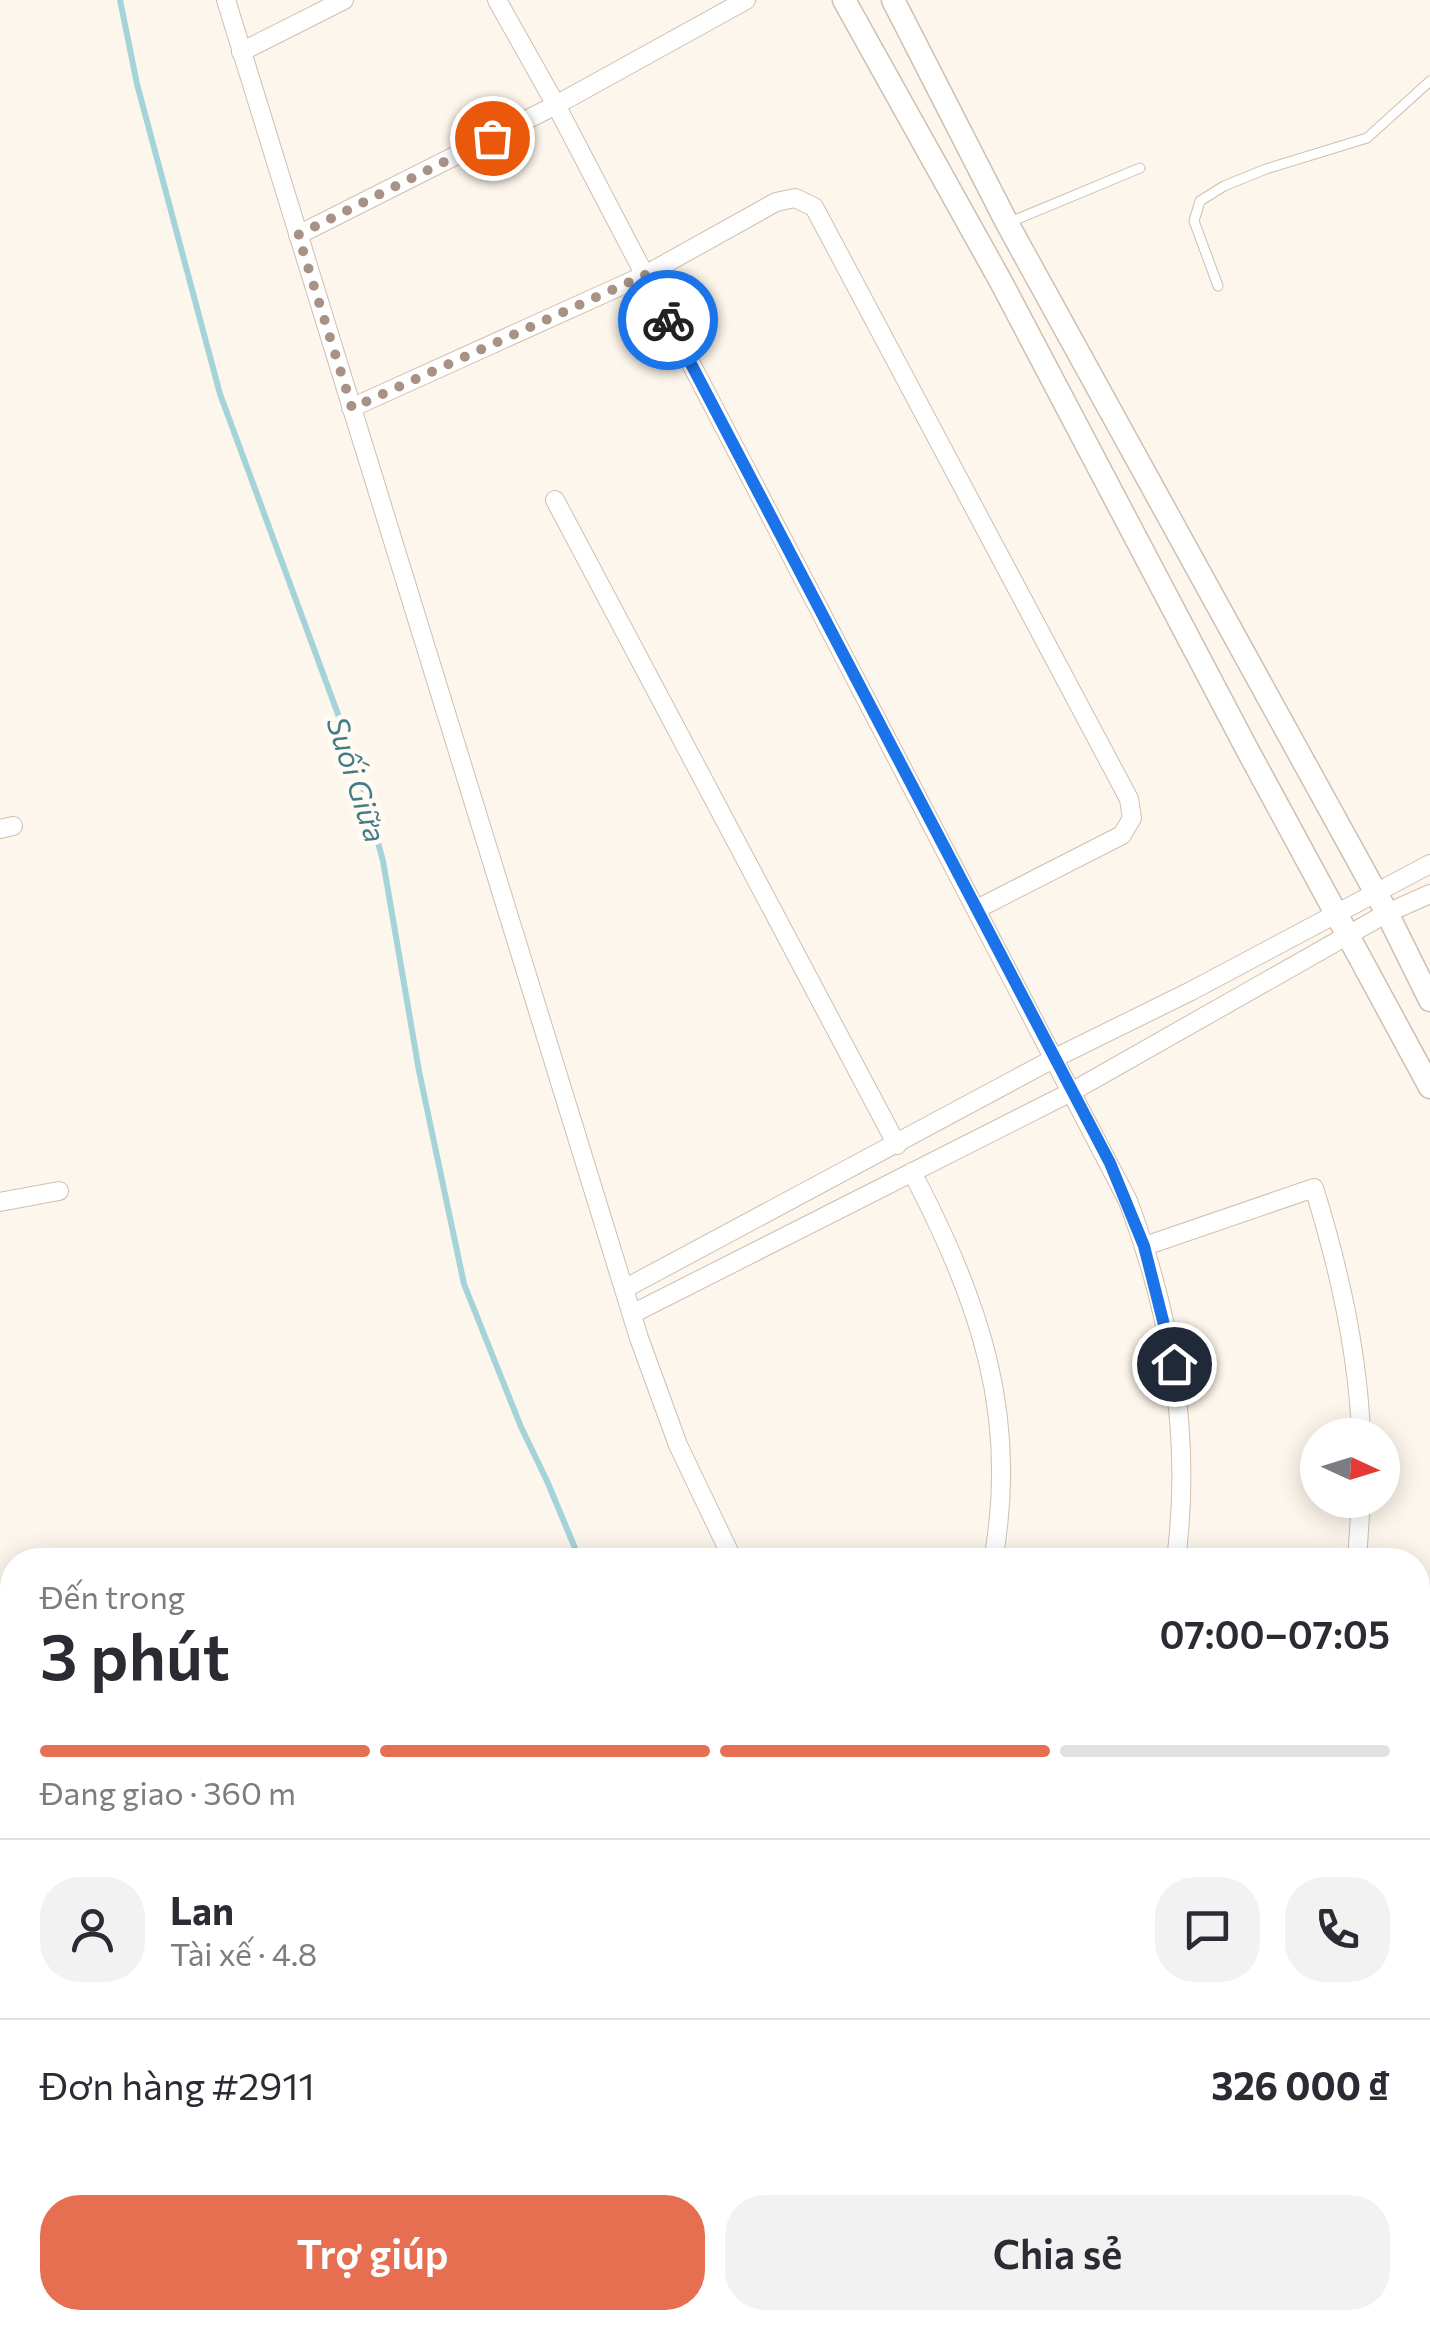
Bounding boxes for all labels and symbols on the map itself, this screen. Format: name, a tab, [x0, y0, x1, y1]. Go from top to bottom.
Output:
pin	[450, 96, 535, 181]
courier	[618, 270, 718, 370]
water label: Suối Giữa	[320, 711, 396, 847]
pin	[1132, 1322, 1217, 1407]
north arrow	[1300, 1418, 1400, 1518]

